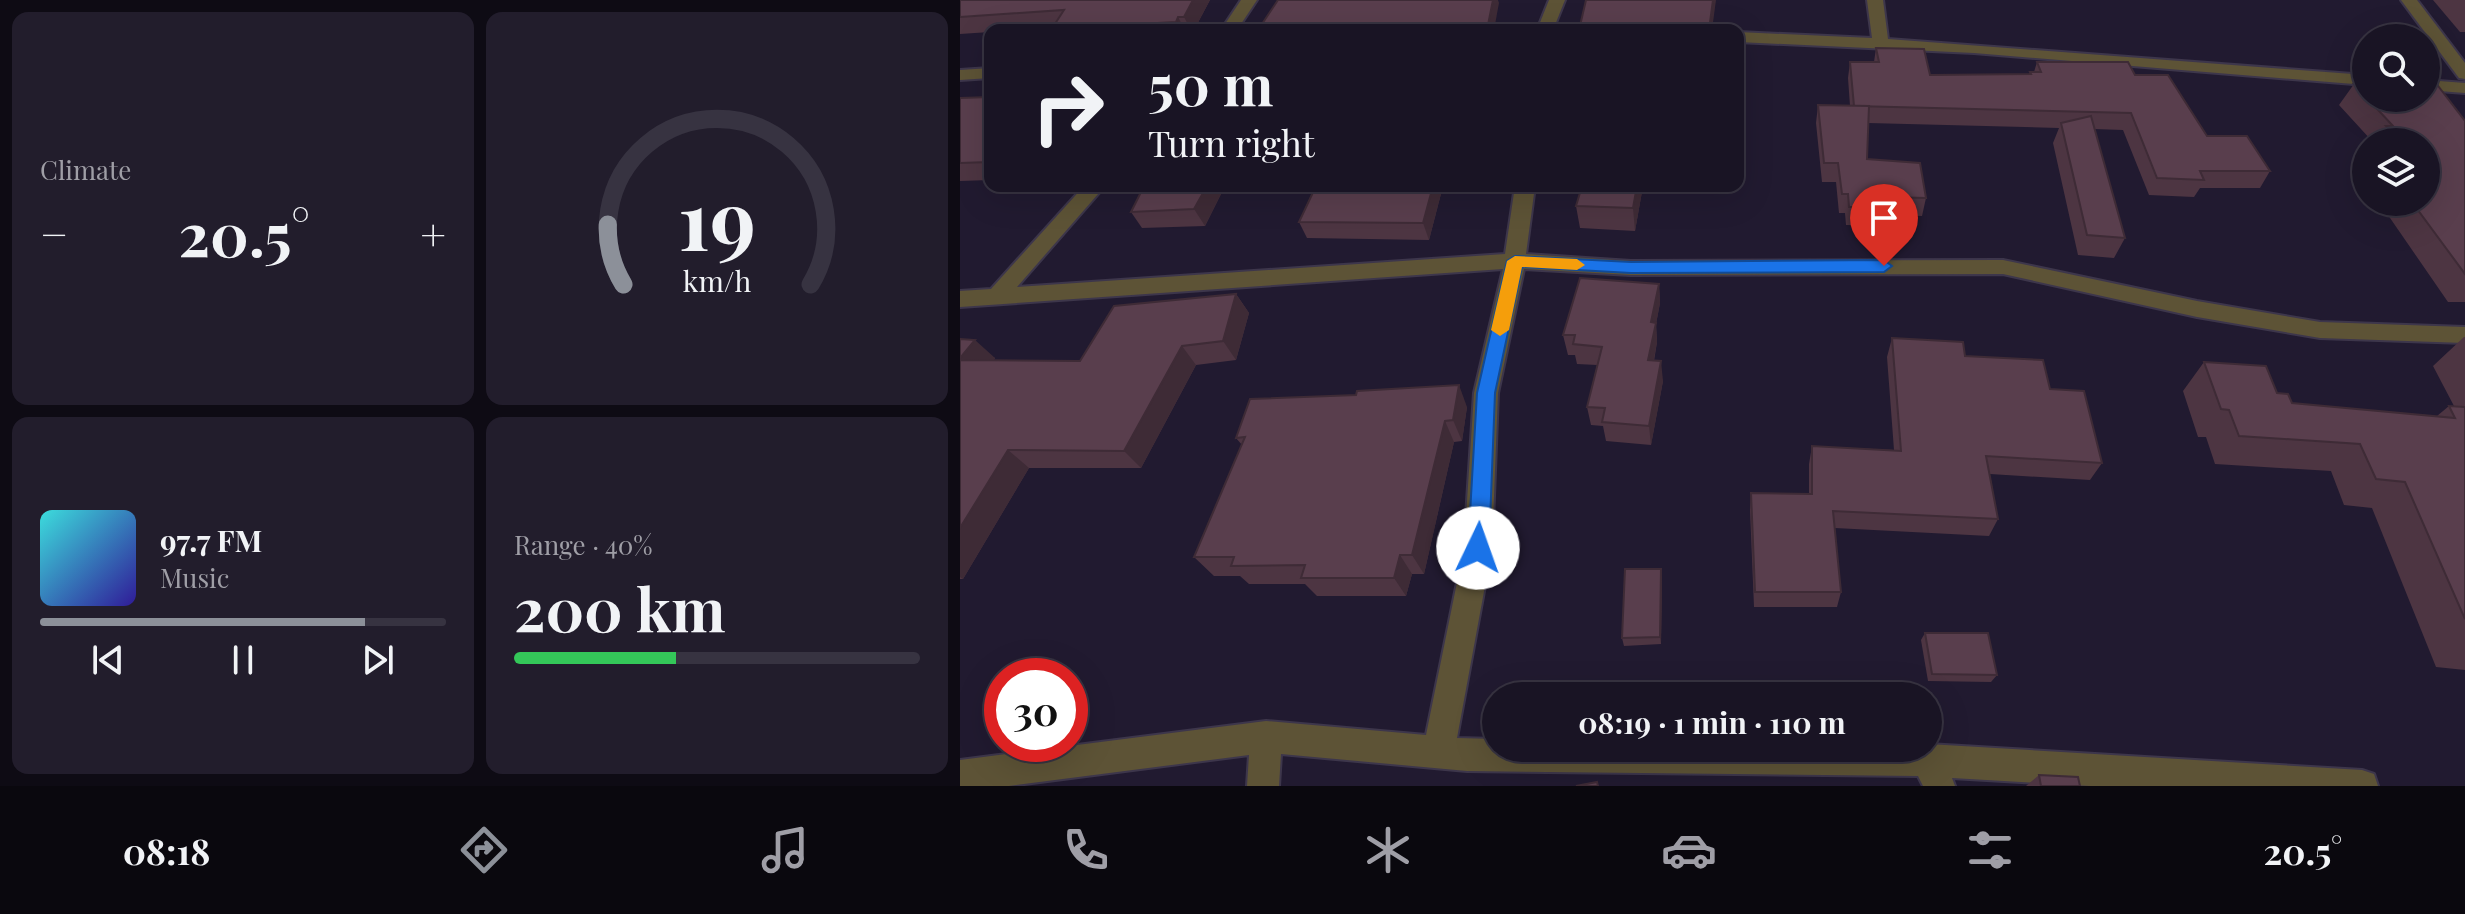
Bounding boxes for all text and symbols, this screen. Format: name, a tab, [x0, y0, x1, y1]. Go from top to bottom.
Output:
map controls	[2352, 24, 2440, 216]
button: search	[2352, 24, 2440, 112]
text: 50 m	[1148, 46, 1274, 121]
icon: right	[1016, 56, 1120, 160]
text: Turn right	[1148, 118, 1315, 166]
button: layers	[2352, 128, 2440, 216]
text: Climate	[40, 152, 131, 187]
text: 19	[678, 160, 756, 271]
pin	[1850, 184, 1918, 266]
text: 20.5°	[179, 192, 310, 272]
icon: arrive	[1862, 196, 1906, 240]
text: −	[40, 203, 68, 262]
text: +	[420, 203, 446, 262]
text: km/h	[683, 261, 751, 299]
position arrow	[1436, 506, 1520, 590]
text: 97.7 FM	[160, 520, 262, 560]
text: Range · 40%	[514, 527, 653, 562]
text: Music	[160, 560, 229, 595]
text: 200 km	[514, 567, 725, 647]
icon: previous	[86, 638, 130, 682]
icon: pause	[221, 638, 265, 682]
icon: next	[356, 638, 400, 682]
speed limit sign: 30	[984, 658, 1088, 762]
text: 08:19 · 1 min · 110 m	[1578, 702, 1846, 742]
icon: directions	[456, 822, 512, 878]
icon: music	[757, 822, 813, 878]
icon: phone	[1058, 822, 1114, 878]
icon: climate	[1360, 822, 1416, 878]
icon: car	[1661, 822, 1717, 878]
icon: filters	[1962, 822, 2018, 878]
text: 08:18	[123, 826, 210, 874]
text: 20.5°	[2263, 826, 2342, 874]

